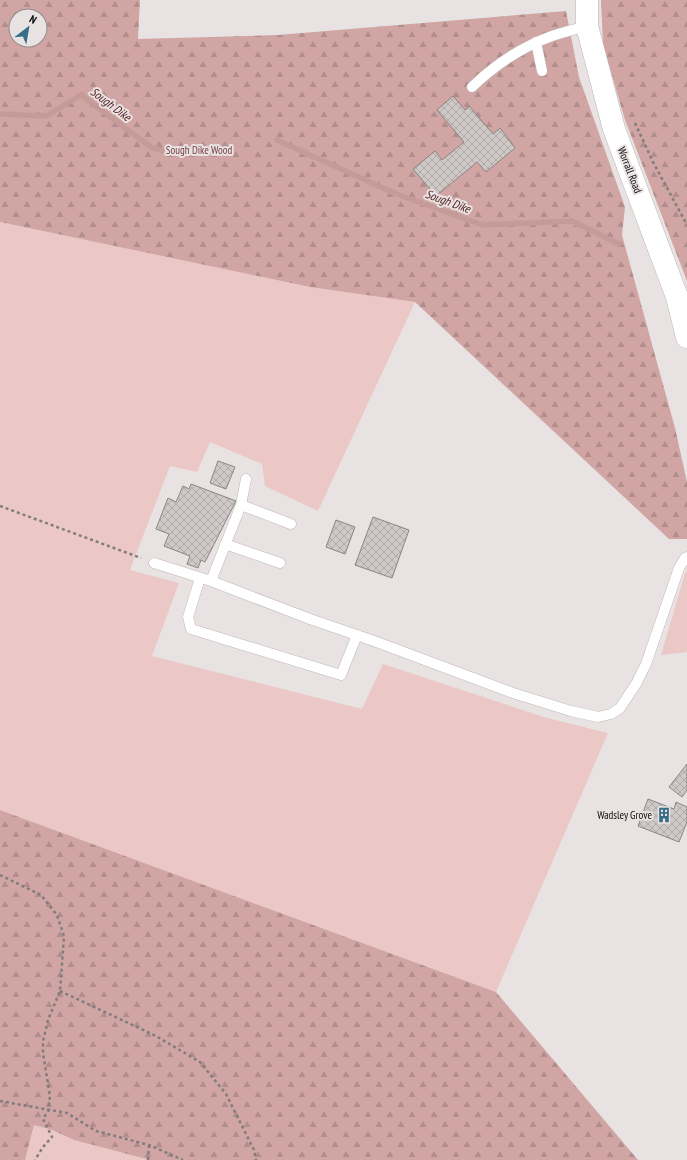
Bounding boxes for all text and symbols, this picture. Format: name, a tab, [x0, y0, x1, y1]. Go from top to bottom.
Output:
north arrow	[8, 8, 48, 48]
text: N	[27, 12, 39, 27]
water label: Sough Dike	[88, 84, 135, 125]
park label: Sough Dike Wood	[166, 143, 232, 157]
street label: Worrall Road	[615, 145, 645, 195]
water label: Sough Dike	[423, 186, 474, 216]
building icon: Wadsley Grove	[655, 806, 673, 824]
place label: Wadsley Grove	[597, 808, 652, 822]

